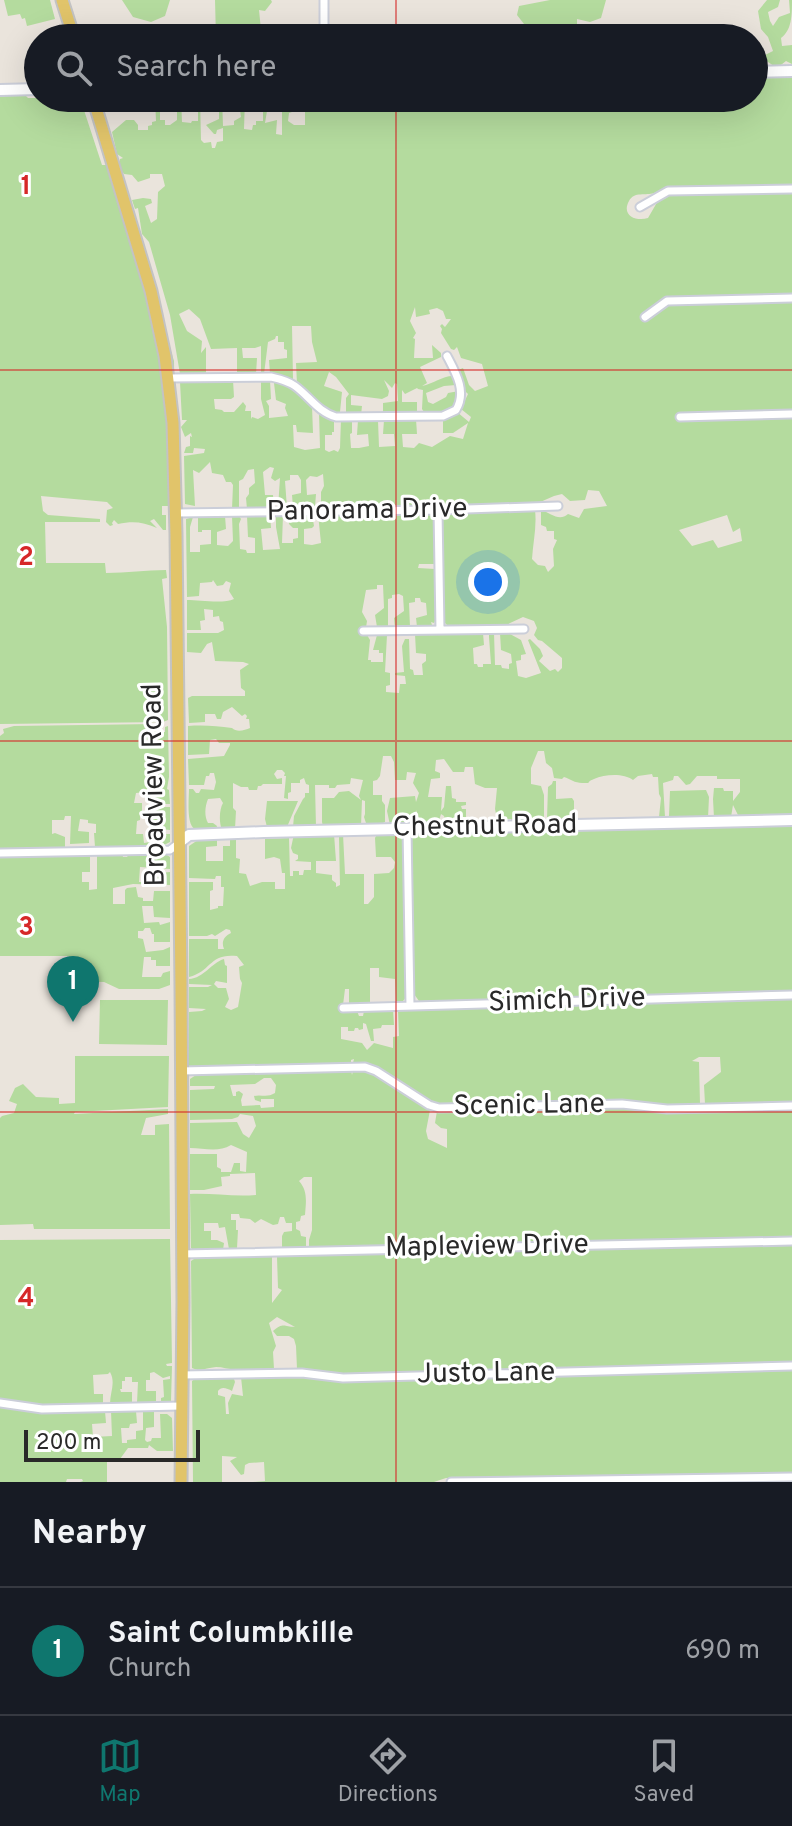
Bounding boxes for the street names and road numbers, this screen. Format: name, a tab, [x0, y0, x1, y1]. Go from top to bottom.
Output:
street label: Panorama Drive	[266, 491, 468, 531]
street label: Broadview Road	[135, 683, 175, 887]
street label: Chestnut Road	[392, 807, 578, 847]
street label: Simich Drive	[488, 980, 646, 1022]
street label: Scenic Lane	[453, 1087, 605, 1125]
street label: Mapleview Drive	[385, 1227, 589, 1267]
street label: Justo Lane	[416, 1355, 556, 1393]

